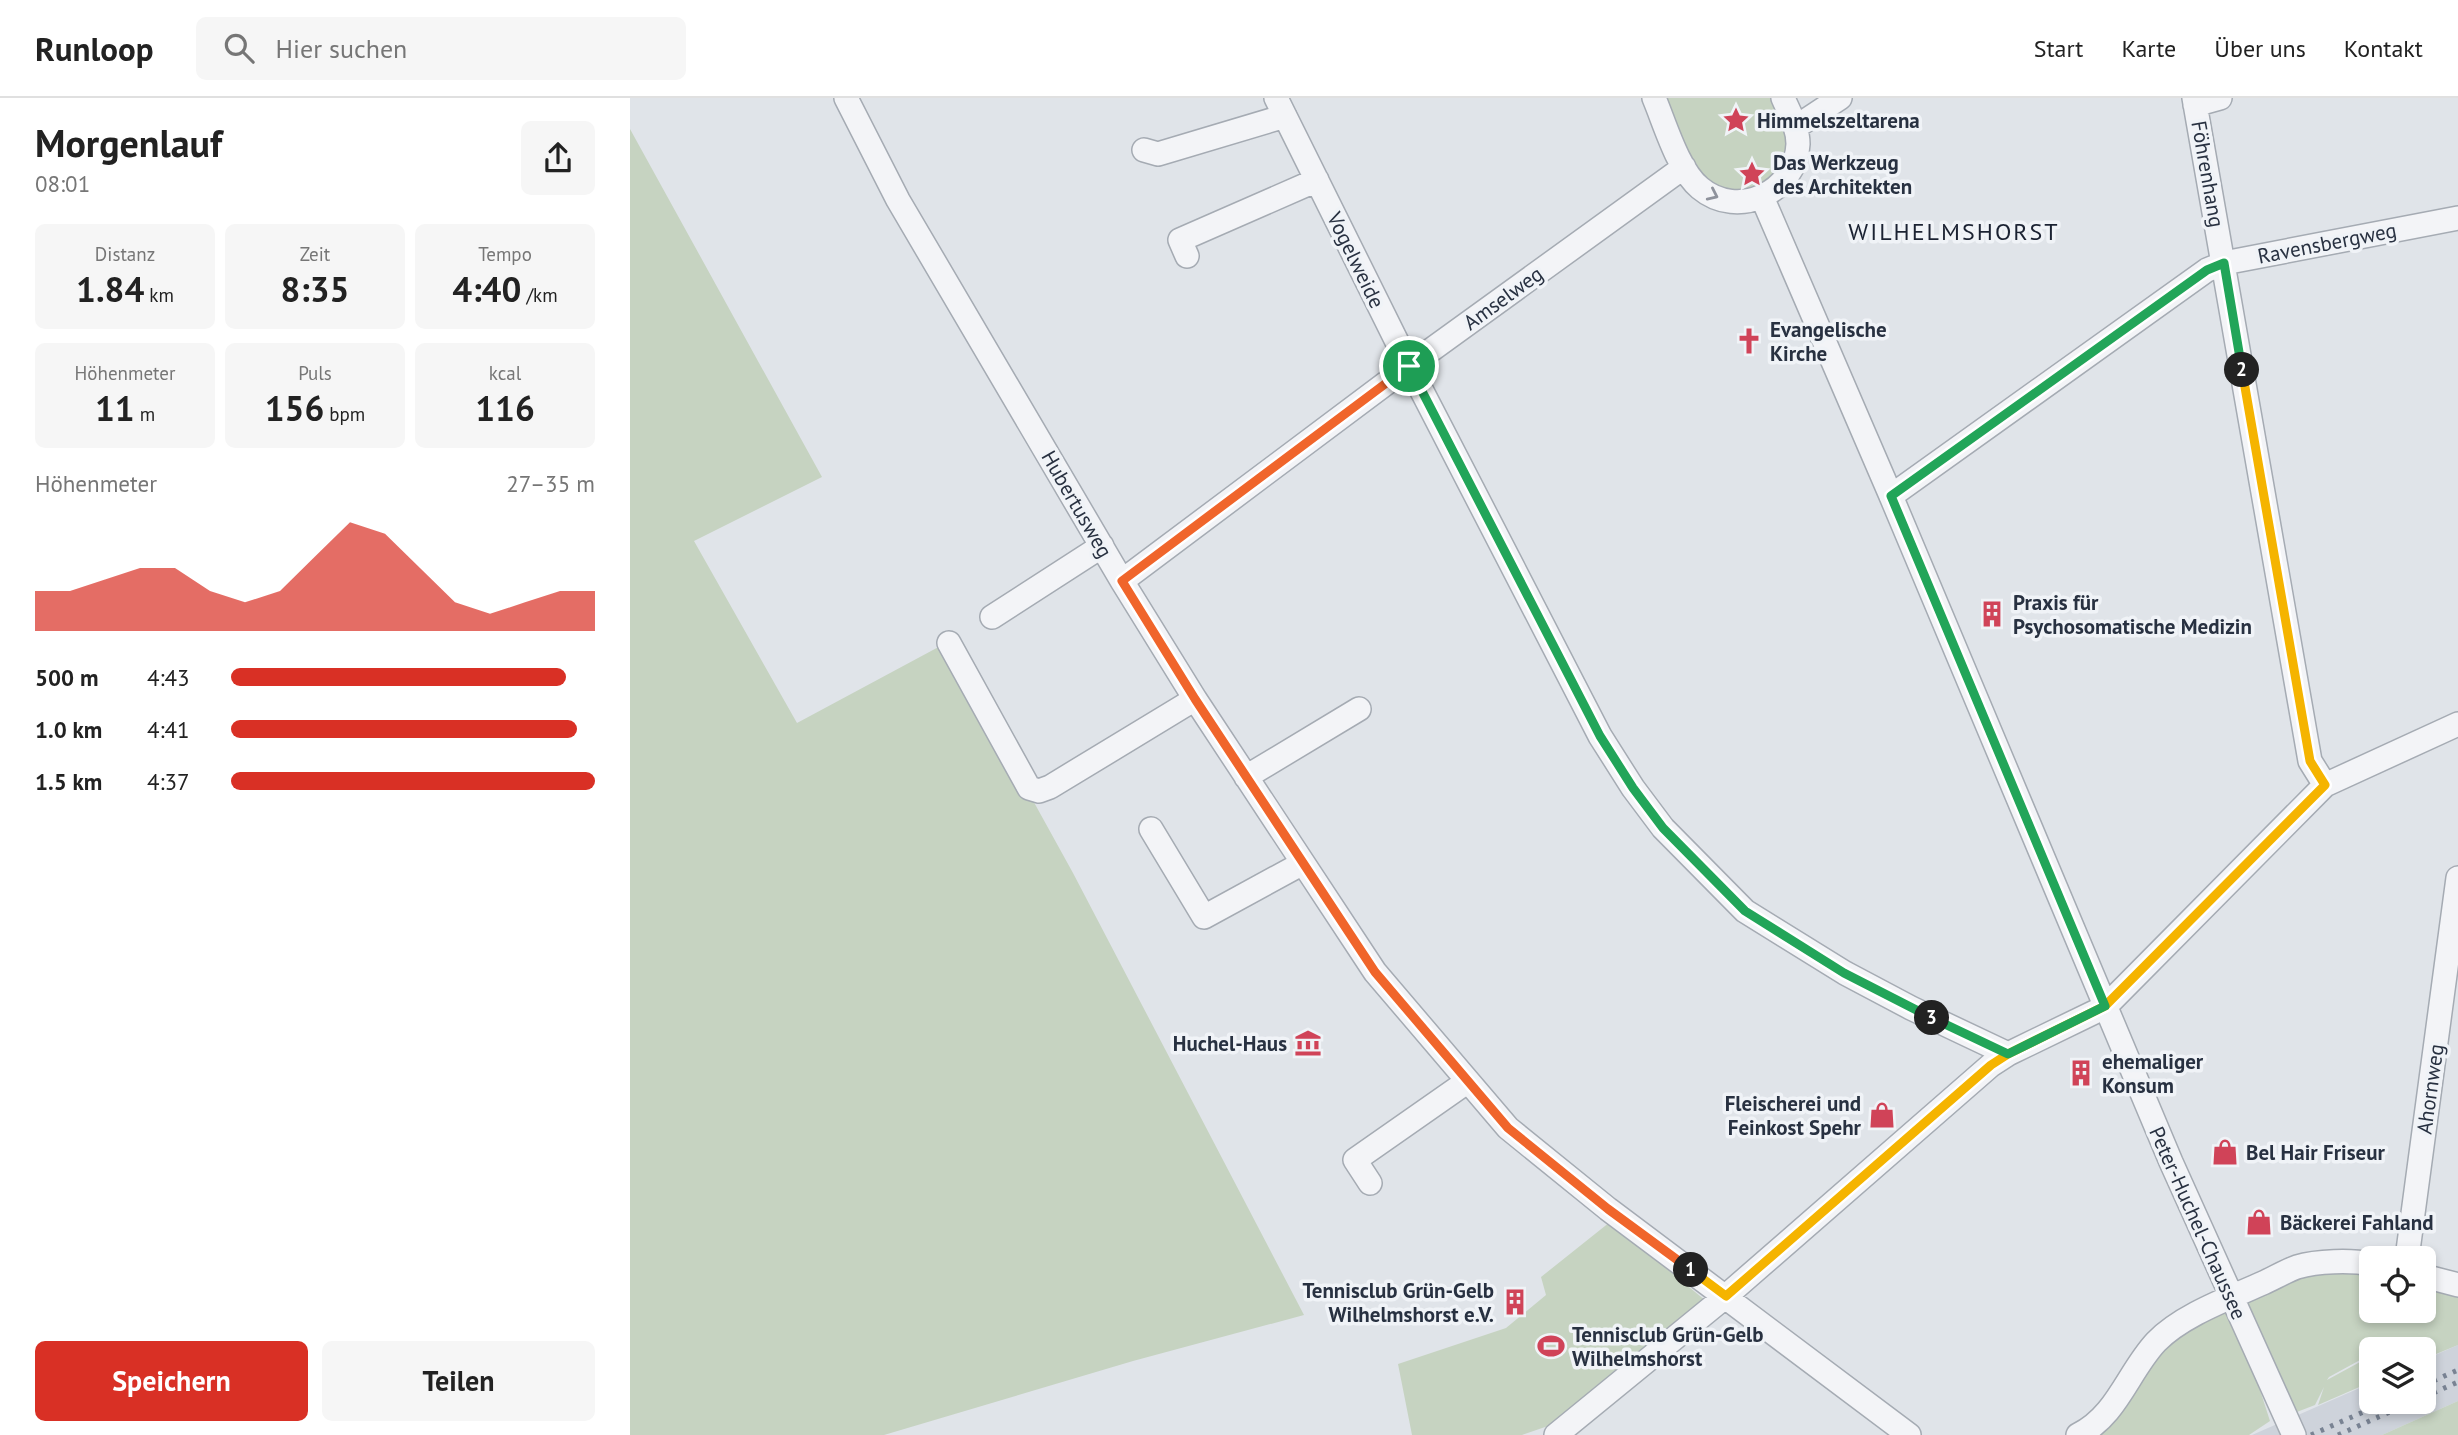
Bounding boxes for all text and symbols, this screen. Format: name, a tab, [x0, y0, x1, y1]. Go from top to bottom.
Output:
search box	[196, 17, 686, 80]
text: Runloop	[35, 27, 154, 70]
icon: search	[220, 29, 258, 67]
text: Hier suchen	[276, 32, 407, 65]
text: Start	[2034, 33, 2083, 64]
text: Karte	[2121, 33, 2176, 64]
text: Über uns	[2214, 33, 2306, 64]
text: Kontakt	[2344, 33, 2423, 64]
place icon: Himmelszeltarena	[1721, 105, 1751, 135]
place label: Himmelszeltarena	[1757, 107, 1920, 134]
text: Morgenlauf	[35, 118, 222, 167]
street label: Föhrenhang	[2185, 119, 2231, 229]
button: share	[521, 121, 595, 195]
place label: Das Werkzeug des Architekten	[1773, 149, 1912, 200]
place icon: Das Werkzeug des Architekten	[1737, 159, 1767, 189]
text: 08:01	[35, 169, 90, 198]
one-way arrow	[1706, 187, 1718, 201]
street label: Vogelweide	[1321, 207, 1391, 312]
district label: WILHELMSHORST	[1848, 216, 2060, 247]
street label: Ravensbergweg	[2255, 216, 2399, 270]
text: Distanz	[95, 242, 155, 266]
text: Zeit	[300, 242, 330, 266]
text: Tempo	[478, 242, 532, 266]
street label: Amselweg	[1458, 260, 1548, 336]
text: 1.84	[76, 266, 144, 312]
text: 8:35	[281, 266, 349, 312]
text: 4:40	[452, 266, 521, 312]
text: km	[144, 283, 174, 307]
text: /km	[521, 283, 558, 307]
place label: Evangelische Kirche	[1770, 316, 1887, 367]
church icon: Evangelische Kirche	[1734, 326, 1764, 356]
pin	[1379, 336, 1439, 396]
icon: arrive	[1390, 347, 1428, 385]
pin: 2	[2224, 352, 2260, 388]
text: 2	[2236, 357, 2247, 381]
text: Höhenmeter	[75, 361, 175, 385]
text: Puls	[298, 361, 332, 385]
text: kcal	[489, 361, 521, 385]
text: 11	[95, 385, 135, 431]
text: 156	[265, 385, 324, 431]
text: 116	[475, 385, 535, 431]
text: m	[135, 402, 155, 426]
text: bpm	[324, 402, 365, 426]
street label: Hubertusweg	[1035, 446, 1119, 562]
text: Höhenmeter	[35, 469, 157, 498]
text: 27–35 m	[506, 469, 595, 498]
place label: Praxis für Psychosomatische Medizin	[2013, 589, 2252, 640]
building icon: Praxis für Psychosomatische Medizin	[1977, 599, 2007, 629]
text: 500 m	[35, 663, 98, 692]
text: 4:43	[147, 663, 190, 692]
text: 1.0 km	[35, 715, 102, 744]
text: 4:41	[147, 715, 190, 744]
text: 1.5 km	[35, 767, 102, 796]
text: 4:37	[147, 767, 190, 796]
pin: 3	[1914, 1000, 1950, 1035]
text: 3	[1926, 1005, 1937, 1029]
museum icon: Huchel-Haus	[1293, 1028, 1323, 1058]
place label: Huchel-Haus	[1173, 1030, 1287, 1057]
street label: Ahornweg	[2410, 1042, 2450, 1136]
place label: ehemaliger Konsum	[2102, 1048, 2204, 1099]
building icon: ehemaliger Konsum	[2066, 1058, 2096, 1088]
place label: Fleischerei und Feinkost Spehr	[1725, 1090, 1862, 1141]
shop icon: Fleischerei und Feinkost Spehr	[1867, 1100, 1897, 1130]
street label: Peter-Huchel-Chaussee	[2143, 1122, 2253, 1324]
shop icon: Bel Hair Friseur	[2210, 1137, 2240, 1167]
place label: Bel Hair Friseur	[2246, 1139, 2386, 1166]
shop icon: Bäckerei Fahland	[2244, 1207, 2274, 1237]
place label: Bäckerei Fahland	[2280, 1209, 2434, 1236]
map controls	[2359, 1246, 2436, 1414]
button: locate	[2359, 1246, 2436, 1323]
pin: 1	[1674, 1252, 1708, 1288]
text: 1	[1685, 1257, 1696, 1281]
place label: Tennisclub Grün-Gelb Wilhelmshorst e.V.	[1302, 1277, 1494, 1328]
building icon: Tennisclub Grün-Gelb Wilhelmshorst e.V.	[1500, 1287, 1530, 1317]
place label: Tennisclub Grün-Gelb Wilhelmshorst	[1572, 1321, 1764, 1372]
sports icon: Tennisclub Grün-Gelb Wilhelmshorst	[1536, 1331, 1566, 1361]
button: layers	[2359, 1337, 2436, 1414]
button: Speichern	[35, 1341, 308, 1421]
button: Teilen	[322, 1341, 595, 1421]

